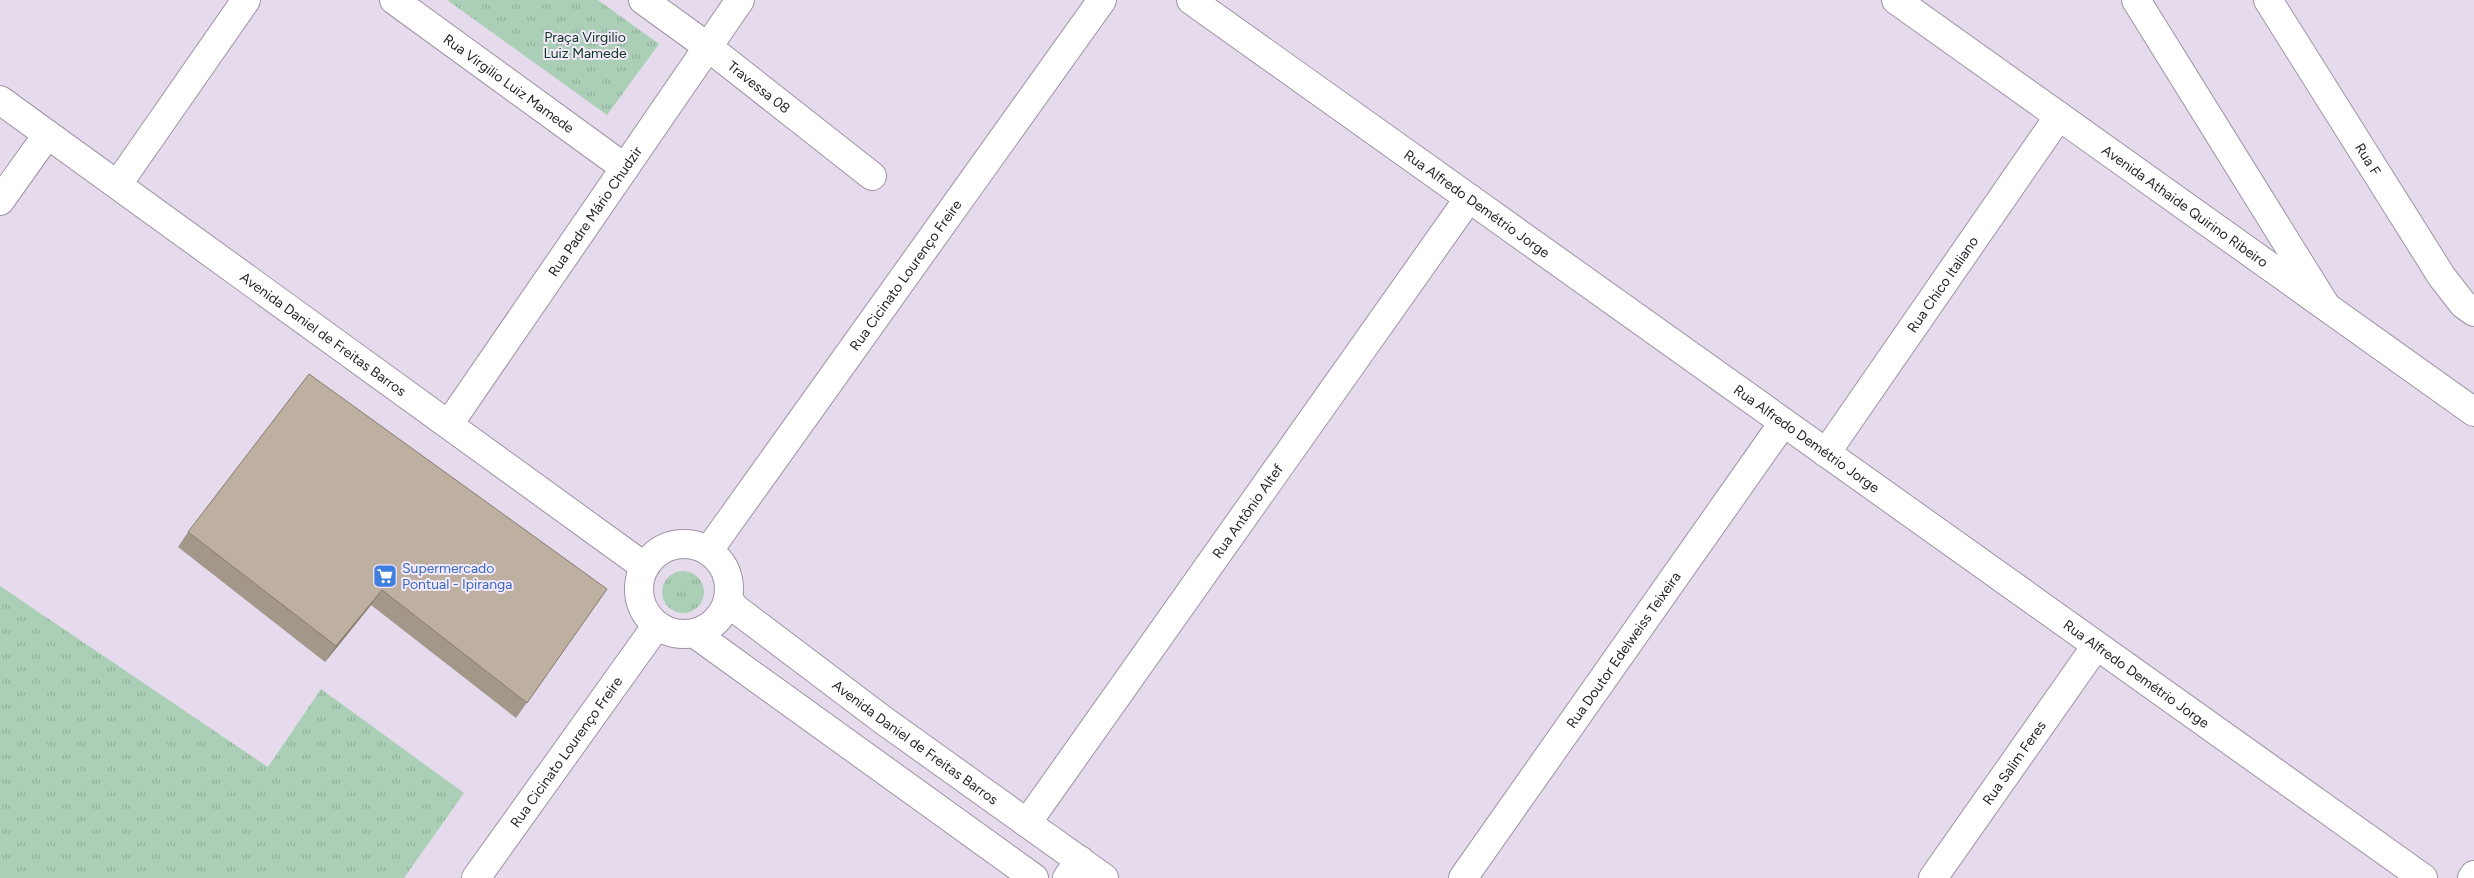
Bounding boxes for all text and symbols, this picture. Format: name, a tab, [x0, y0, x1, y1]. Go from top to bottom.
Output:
park label: Praça Virgilio Luiz Mamede	[543, 29, 627, 62]
street label: Rua Virgilio Luiz Mamede	[440, 30, 578, 137]
street label: Travessa 08	[724, 57, 794, 117]
street label: Rua F	[2352, 140, 2385, 179]
street label: Avenida Athaide Quirino Ribeiro	[2099, 141, 2271, 271]
street label: Rua Padre Mário Chudzir	[544, 143, 646, 279]
street label: Rua Alfredo Demétrio Jorge	[1401, 146, 1553, 262]
street label: Rua Cicinato Lourenço Freire	[846, 196, 965, 354]
street label: Rua Chico Italiano	[1903, 233, 1982, 336]
street label: Avenida Daniel de Freitas Barros	[237, 268, 409, 400]
street label: Rua Alfredo Demétrio Jorge	[1731, 381, 1883, 497]
street label: Rua Antônio Altef	[1209, 460, 1287, 561]
place label: Supermercado Pontual - Ipiranga	[402, 560, 512, 593]
supermarket icon: Supermercado Pontual - Ipiranga	[372, 563, 398, 589]
street label: Rua Doutor Edelweiss Teixeira	[1563, 568, 1684, 731]
street label: Rua Alfredo Demétrio Jorge	[2060, 616, 2213, 732]
street label: Rua Cicinato Lourenço Freire	[507, 673, 626, 831]
street label: Avenida Daniel de Freitas Barros	[829, 676, 1001, 808]
street label: Rua Salim Feres	[1979, 717, 2049, 808]

